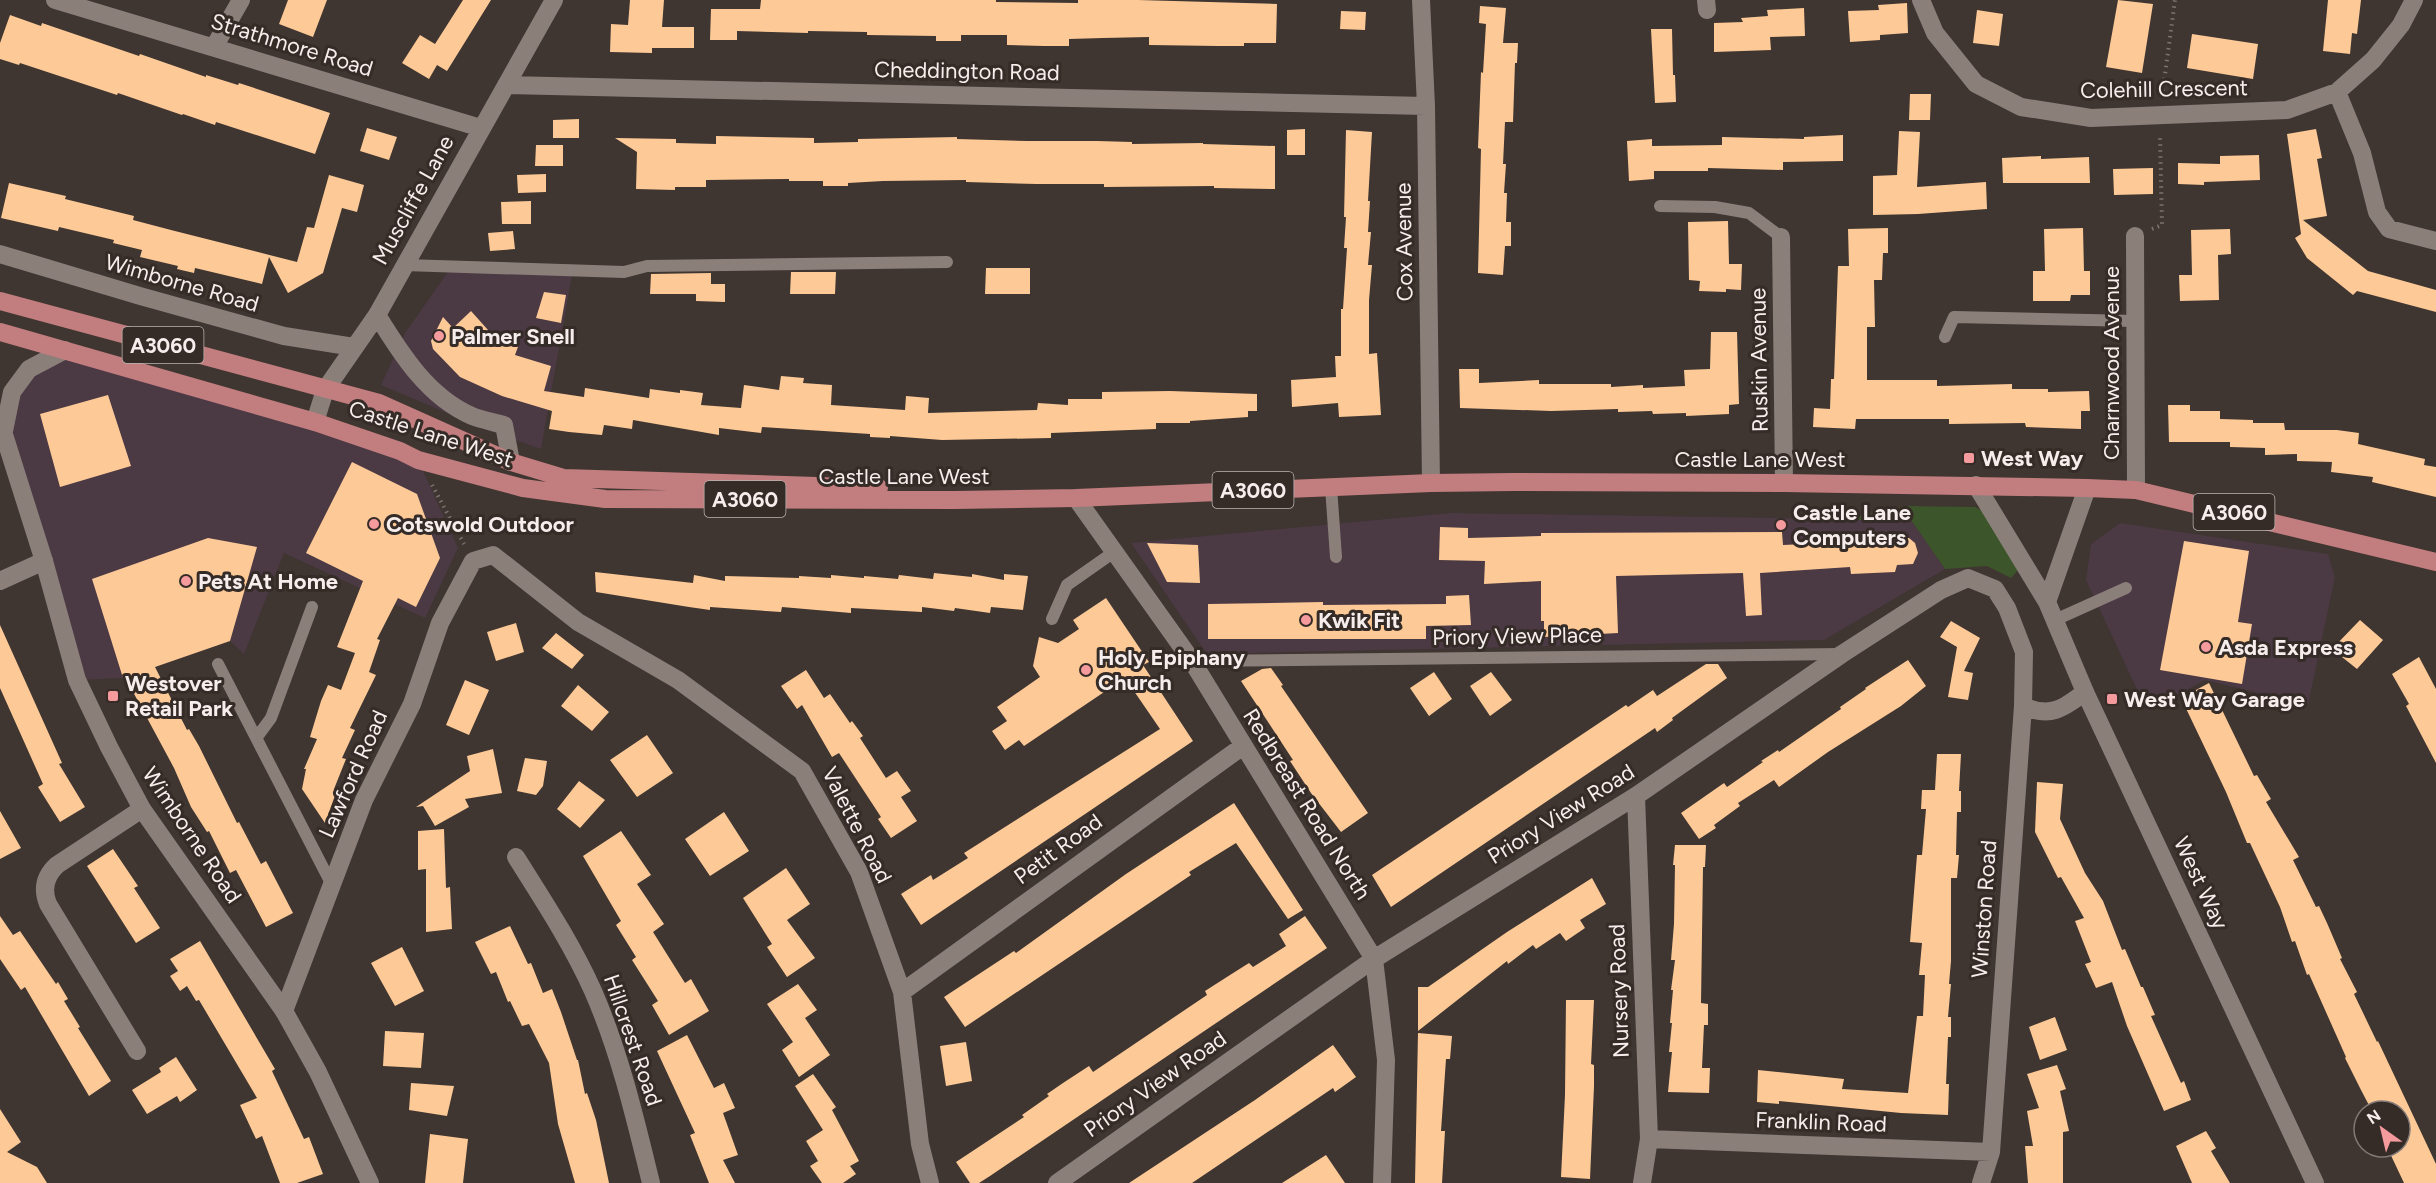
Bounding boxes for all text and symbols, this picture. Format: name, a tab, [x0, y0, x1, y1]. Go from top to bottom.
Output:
street label: Strathmore Road	[208, 8, 376, 82]
street label: Cheddington Road	[874, 56, 1060, 86]
street label: Colehill Crescent	[2080, 74, 2248, 104]
street label: Muscliffe Lane	[366, 131, 460, 269]
street label: Cox Avenue	[1389, 182, 1419, 302]
street label: Wimborne Road	[102, 248, 262, 318]
street label: Charnwood Avenue	[2098, 266, 2125, 460]
street label: Ruskin Avenue	[1744, 288, 1774, 432]
place label: Palmer Snell	[451, 323, 575, 350]
road number: A3060	[122, 327, 204, 363]
marker: Palmer Snell	[432, 329, 446, 343]
street label: Castle Lane West	[345, 395, 517, 473]
place label: West Way	[1981, 445, 2083, 472]
street label: Castle Lane West	[1674, 446, 1846, 473]
marker: West Way	[1962, 451, 1976, 465]
street label: Castle Lane West	[818, 463, 990, 490]
road number: A3060	[1212, 472, 1294, 508]
road number: A3060	[704, 481, 786, 517]
road number: A3060	[2194, 494, 2274, 530]
place label: Castle Lane Computers	[1793, 499, 1911, 551]
place label: Cotswold Outdoor	[386, 511, 574, 538]
marker: Cotswold Outdoor	[367, 517, 381, 531]
marker: Castle Lane Computers	[1774, 518, 1788, 532]
place label: Pets At Home	[198, 568, 338, 595]
marker: Pets At Home	[179, 574, 193, 588]
place label: Kwik Fit	[1318, 607, 1400, 634]
marker: Kwik Fit	[1299, 613, 1313, 627]
street label: Priory View Place	[1432, 621, 1602, 651]
place label: Asda Express	[2218, 634, 2353, 661]
marker: Asda Express	[2199, 640, 2213, 654]
place label: Holy Epiphany Church	[1098, 644, 1245, 696]
marker: Holy Epiphany Church	[1079, 663, 1093, 677]
place label: Westover Retail Park	[125, 670, 233, 722]
place label: West Way Garage	[2124, 686, 2305, 713]
marker: Westover Retail Park	[106, 689, 120, 703]
marker: West Way Garage	[2105, 692, 2119, 706]
street label: Redbreast Road North	[1237, 704, 1377, 904]
street label: Lawford Road	[313, 706, 393, 842]
street label: Priory View Road	[1483, 758, 1639, 870]
street label: Wimborne Road	[137, 762, 247, 908]
street label: Valette Road	[816, 762, 898, 888]
street label: Petit Road	[1009, 808, 1107, 890]
street label: West Way	[2168, 832, 2234, 934]
street label: Winston Road	[1966, 839, 2002, 979]
street label: Nursery Road	[1603, 924, 1635, 1058]
street label: Hillcrest Road	[598, 971, 668, 1109]
street label: Priory View Road	[1079, 1025, 1231, 1143]
north arrow	[2352, 1099, 2412, 1159]
street label: Franklin Road	[1755, 1106, 1887, 1138]
text: N	[2363, 1106, 2384, 1128]

